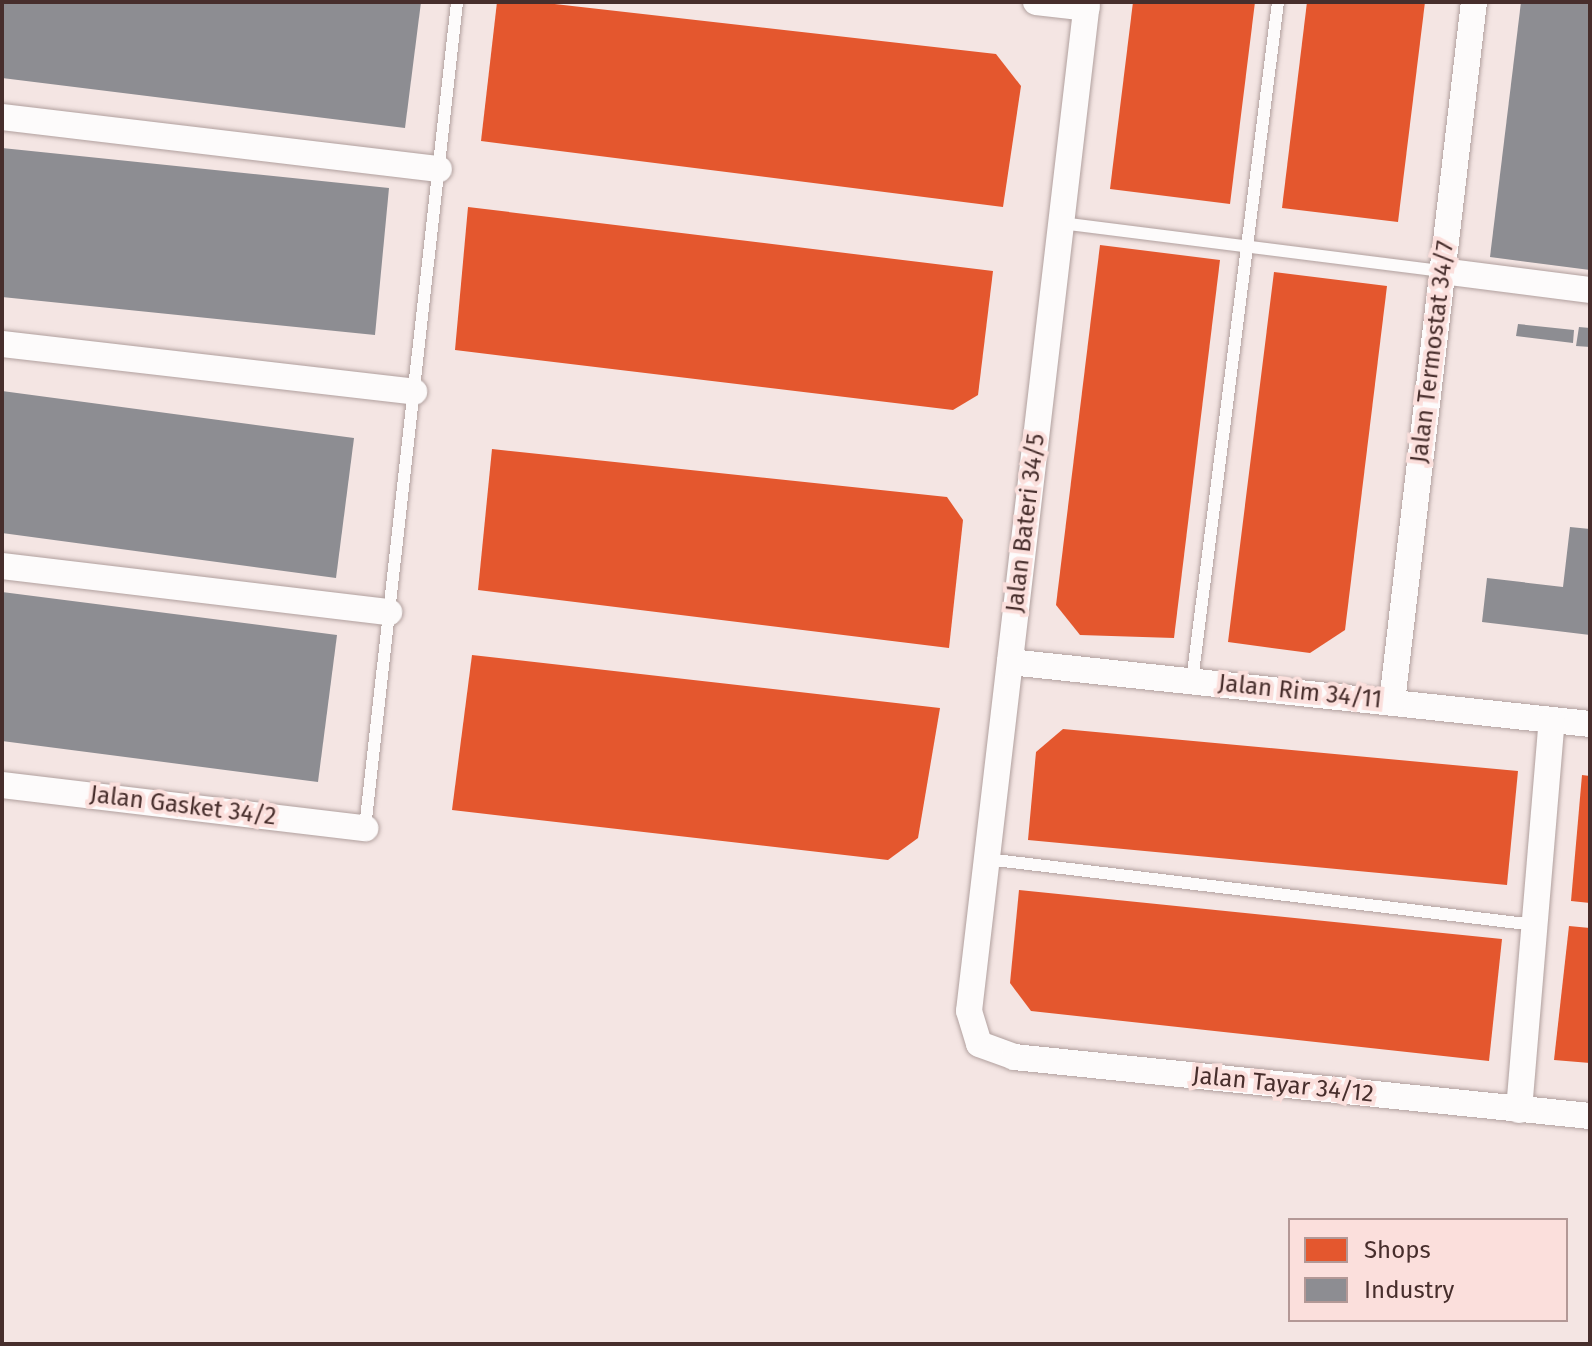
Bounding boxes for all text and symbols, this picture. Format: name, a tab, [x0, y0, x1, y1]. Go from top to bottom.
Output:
street label: Jalan Termostat 34/7	[1405, 239, 1461, 465]
street label: Jalan Bateri 34/5	[1001, 432, 1051, 614]
street label: Jalan Rim 34/11	[1217, 669, 1383, 715]
street label: Jalan Gasket 34/2	[88, 780, 278, 832]
street label: Jalan Tayar 34/12	[1191, 1061, 1375, 1109]
legend	[1288, 1218, 1568, 1322]
text: Shops	[1364, 1236, 1431, 1264]
text: Industry	[1364, 1276, 1454, 1304]

